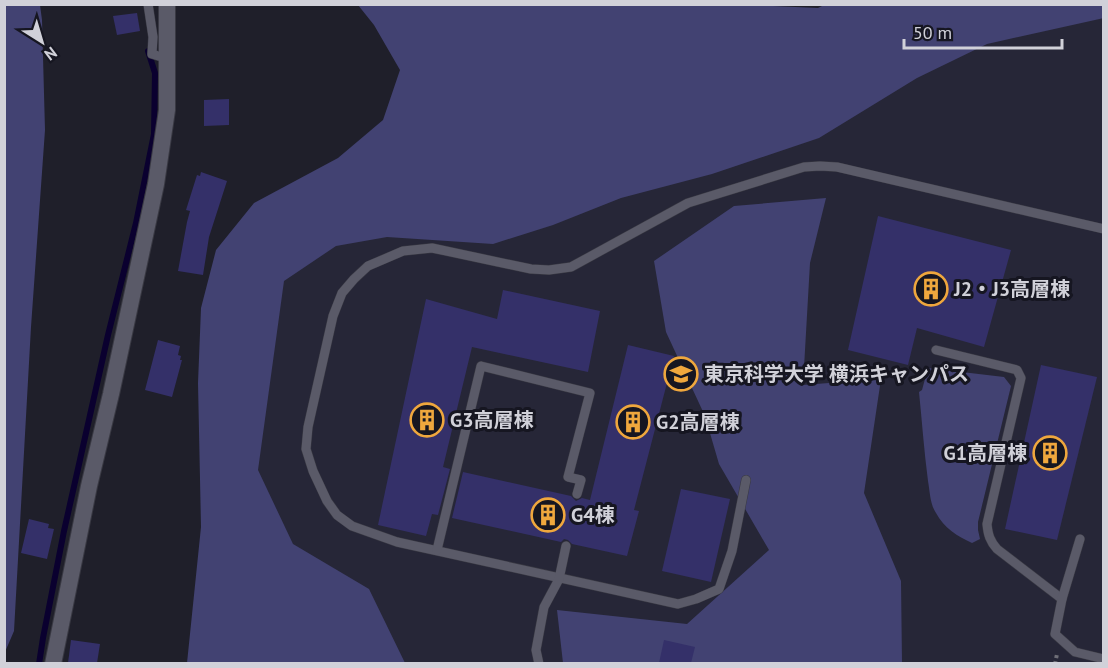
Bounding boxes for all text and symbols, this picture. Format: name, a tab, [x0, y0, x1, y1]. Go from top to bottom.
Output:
north arrow	[12, 12, 72, 72]
scale bar	[904, 12, 1062, 50]
text: 50 m	[913, 21, 952, 44]
text: N	[41, 43, 61, 65]
building icon: J2・J3高層棟	[913, 271, 949, 307]
place label: J2・J3高層棟	[953, 276, 1070, 302]
school or university icon: 東京科学大学 横浜キャンパス	[663, 356, 699, 392]
place label: 東京科学大学 横浜キャンパス	[704, 361, 969, 387]
building icon: G3高層棟	[409, 402, 445, 438]
building icon: G2高層棟	[615, 404, 651, 440]
place label: G3高層棟	[450, 407, 534, 433]
place label: G2高層棟	[656, 409, 740, 435]
building icon: G1高層棟	[1032, 435, 1068, 471]
place label: G1高層棟	[943, 440, 1027, 466]
building icon: G4棟	[530, 497, 566, 533]
place label: G4棟	[571, 502, 615, 528]

